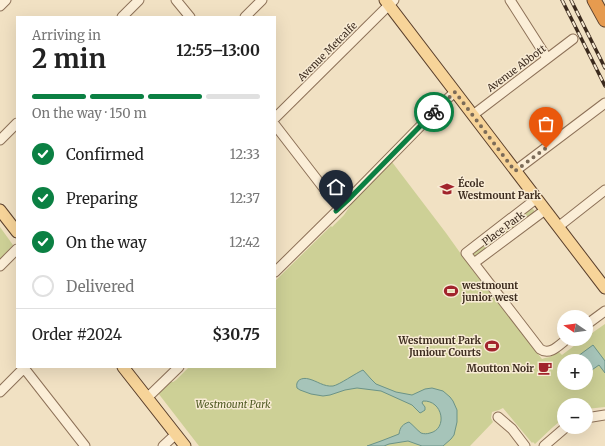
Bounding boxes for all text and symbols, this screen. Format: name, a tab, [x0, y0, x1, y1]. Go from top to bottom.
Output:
street label: Avenue Metcalfe	[294, 19, 360, 84]
text: Arriving in	[32, 27, 101, 44]
text: 12:55–13:00	[176, 41, 260, 60]
text: 2 min	[32, 42, 106, 75]
street label: Avenue Abbott	[483, 42, 548, 95]
courier	[414, 92, 454, 132]
icon: bike	[423, 101, 445, 123]
text: On the way · 150 m	[32, 105, 147, 122]
pin	[529, 107, 563, 148]
icon: bag	[535, 113, 557, 135]
icon: check	[32, 143, 54, 165]
text: Confirmed	[66, 145, 144, 164]
text: 12:33	[230, 146, 260, 163]
pin	[319, 170, 353, 211]
icon: home	[325, 176, 347, 198]
place label: École Westmount Park	[457, 176, 541, 202]
school or university icon: École Westmount Park	[439, 181, 455, 197]
icon: check	[32, 187, 54, 209]
text: Preparing	[66, 189, 138, 208]
text: 12:37	[230, 190, 260, 207]
street label: Place Park	[480, 208, 528, 249]
icon: check	[32, 231, 54, 253]
text: On the way	[66, 233, 147, 252]
text: 12:42	[229, 234, 260, 251]
text: Delivered	[66, 277, 134, 296]
place label: westmount junior west	[461, 279, 518, 304]
sports icon: westmount junior west	[443, 283, 459, 299]
north arrow	[557, 310, 593, 346]
map controls	[557, 310, 593, 434]
text: Order #2024	[32, 325, 122, 344]
text: $30.75	[212, 325, 260, 344]
place label: Westmount Park Juniour Courts	[397, 334, 482, 359]
sports icon: Westmount Park Juniour Courts	[484, 338, 500, 354]
button: +	[557, 354, 593, 390]
cafe icon: Moutton Noir	[537, 360, 553, 376]
place label: Moutton Noir	[467, 362, 534, 375]
park label: Westmount Park	[196, 398, 271, 411]
button: −	[557, 398, 593, 434]

